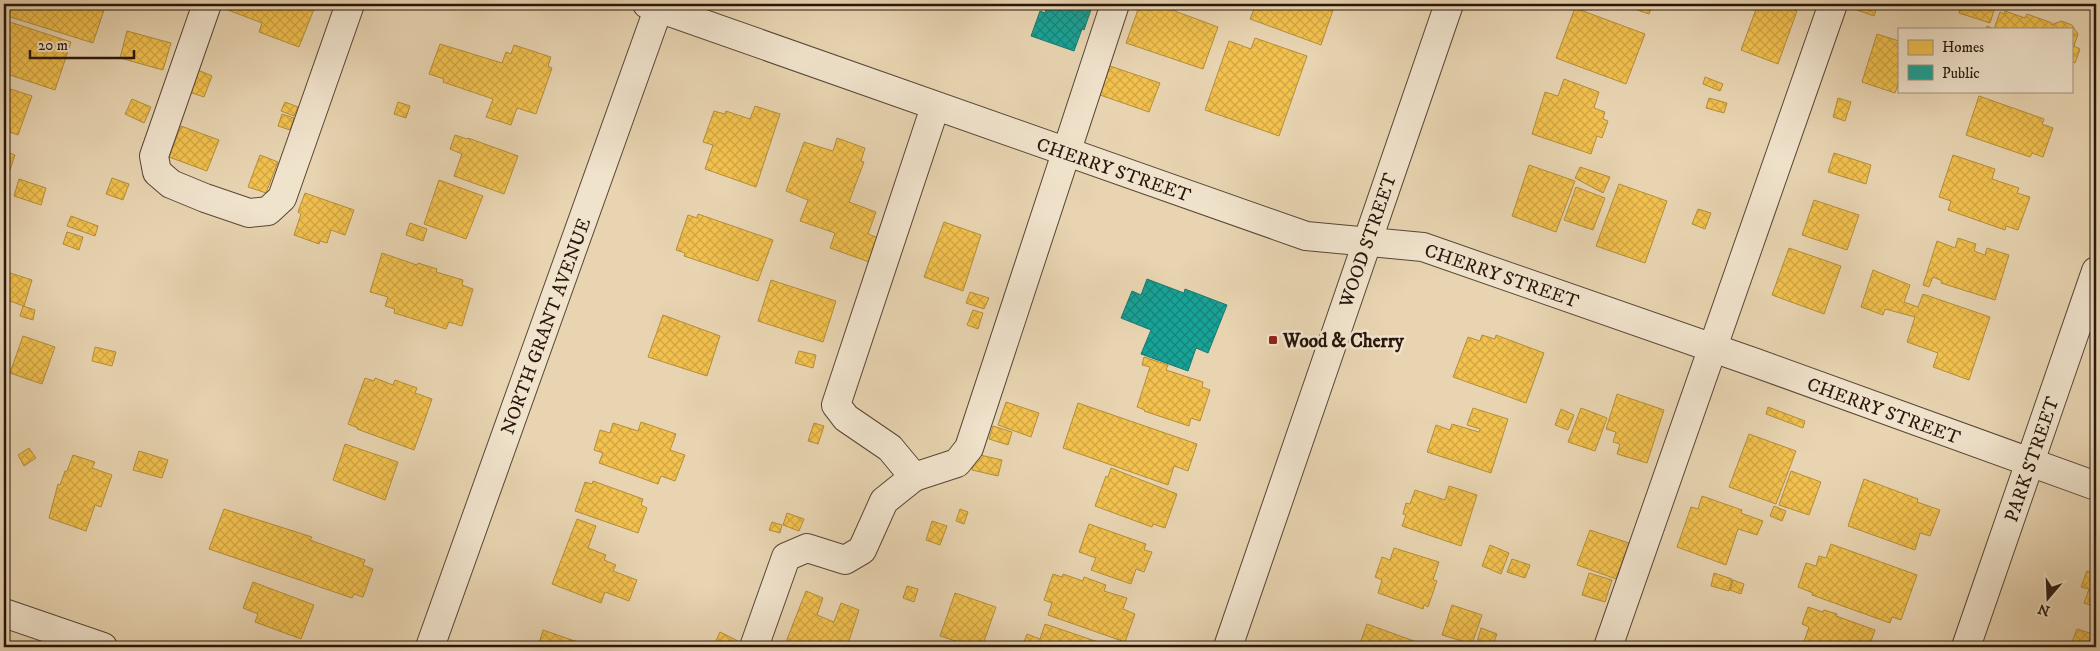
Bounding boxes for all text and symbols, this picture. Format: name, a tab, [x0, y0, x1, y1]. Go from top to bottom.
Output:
scale bar	[30, 28, 134, 60]
legend	[1898, 28, 2072, 92]
text: 20 m	[38, 36, 68, 55]
text: Homes	[1942, 38, 1984, 57]
text: Public	[1942, 64, 1980, 83]
street label: CHERRY STREET	[1033, 133, 1194, 208]
street label: WOOD STREET	[1334, 170, 1402, 312]
street label: NORTH GRANT AVENUE	[497, 215, 596, 438]
street label: CHERRY STREET	[1421, 239, 1582, 314]
place label: Wood & Cherry	[1282, 330, 1405, 353]
marker: Wood & Cherry	[1267, 334, 1279, 346]
street label: CHERRY STREET	[1804, 373, 1964, 450]
street label: PARK STREET	[2000, 393, 2065, 525]
north arrow	[2022, 574, 2072, 624]
text: N	[2035, 599, 2052, 620]

